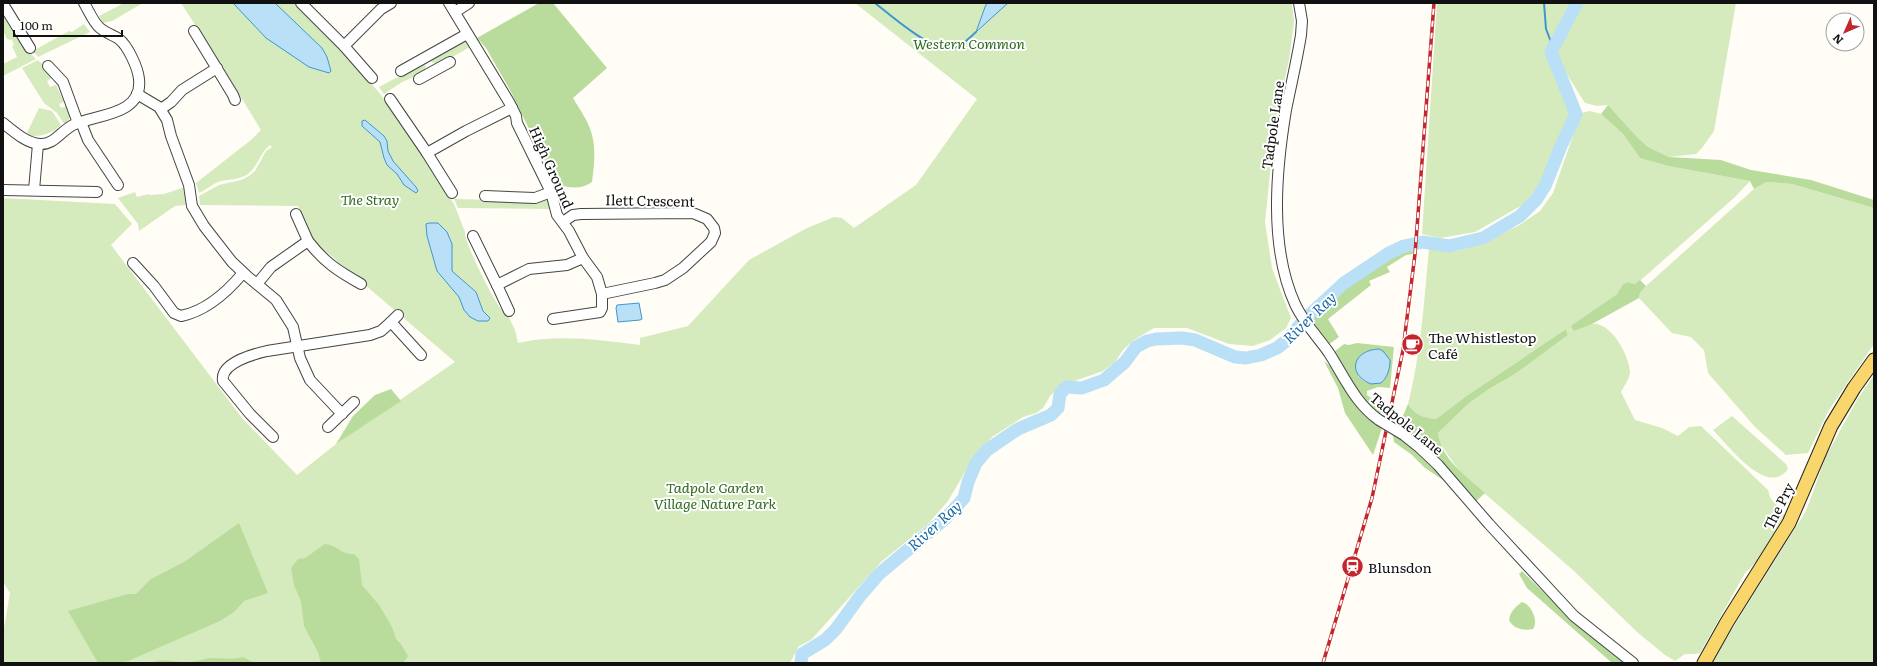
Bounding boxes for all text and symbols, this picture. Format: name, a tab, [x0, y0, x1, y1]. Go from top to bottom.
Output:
scale bar	[14, 12, 122, 38]
north arrow	[1825, 12, 1865, 52]
text: 100 m	[20, 16, 53, 34]
text: N	[1828, 31, 1846, 49]
park label: Western Common	[913, 33, 1026, 53]
street label: Tadpole Lane	[1256, 79, 1288, 171]
street label: High Ground	[525, 123, 579, 212]
park label: The Stray	[341, 189, 399, 209]
street label: Ilett Crescent	[605, 189, 695, 211]
water label: River Ray	[1277, 286, 1341, 348]
place label: The Whistlestop Café	[1428, 327, 1536, 363]
cafe icon: The Whistlestop Café	[1399, 332, 1425, 358]
street label: Tadpole Lane	[1366, 387, 1448, 459]
park label: Tadpole Garden Village Nature Park	[654, 477, 777, 513]
street label: The Pry	[1758, 478, 1799, 533]
water label: River Ray	[902, 494, 966, 556]
station icon: Blunsdon	[1339, 554, 1365, 580]
place label: Blunsdon	[1368, 557, 1432, 577]

